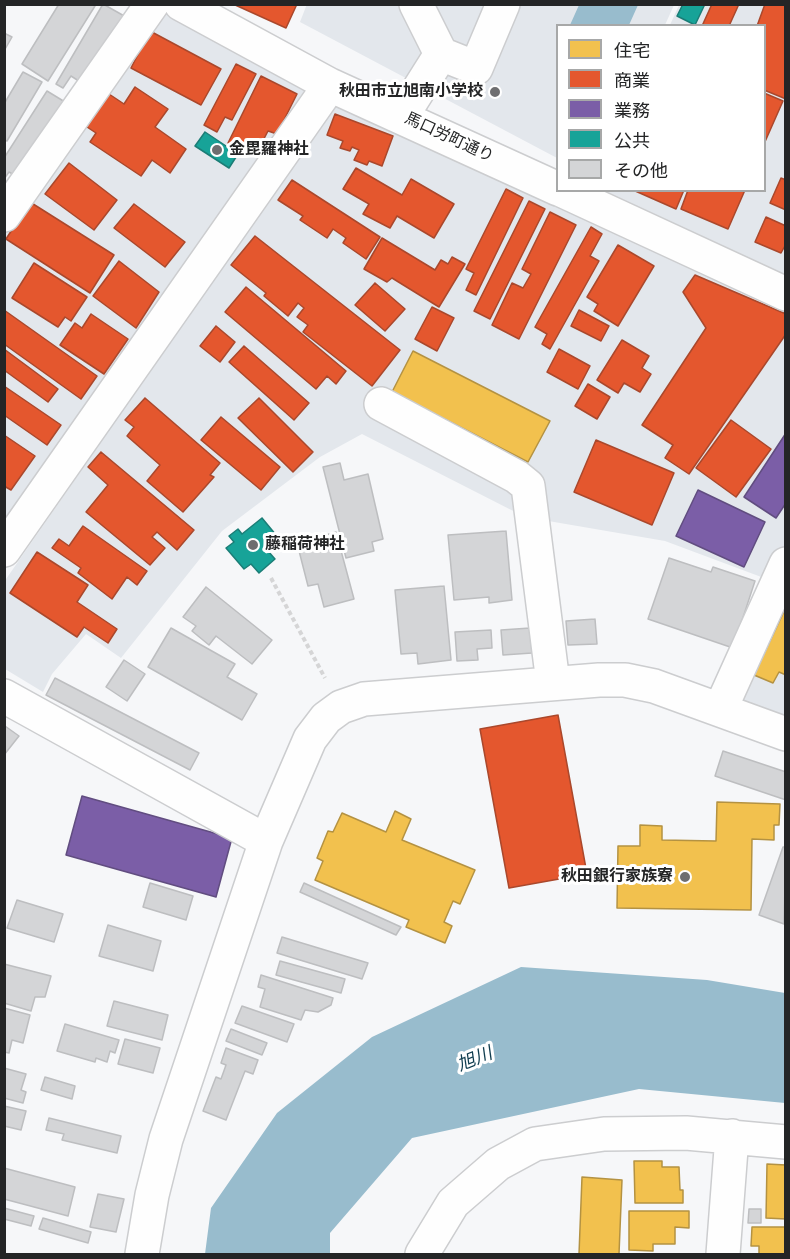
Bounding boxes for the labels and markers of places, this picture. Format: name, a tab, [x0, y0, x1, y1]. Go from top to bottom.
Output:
place label: 秋田市立旭南小学校	[339, 82, 483, 102]
marker: 秋田市立旭南小学校	[488, 85, 502, 99]
place label: 金毘羅神社	[229, 140, 309, 160]
marker: 金毘羅神社	[210, 143, 224, 157]
place label: 藤稲荷神社	[265, 535, 345, 555]
marker: 藤稲荷神社	[246, 538, 260, 552]
place label: 秋田銀行家族寮	[561, 867, 673, 887]
marker: 秋田銀行家族寮	[678, 870, 692, 884]

